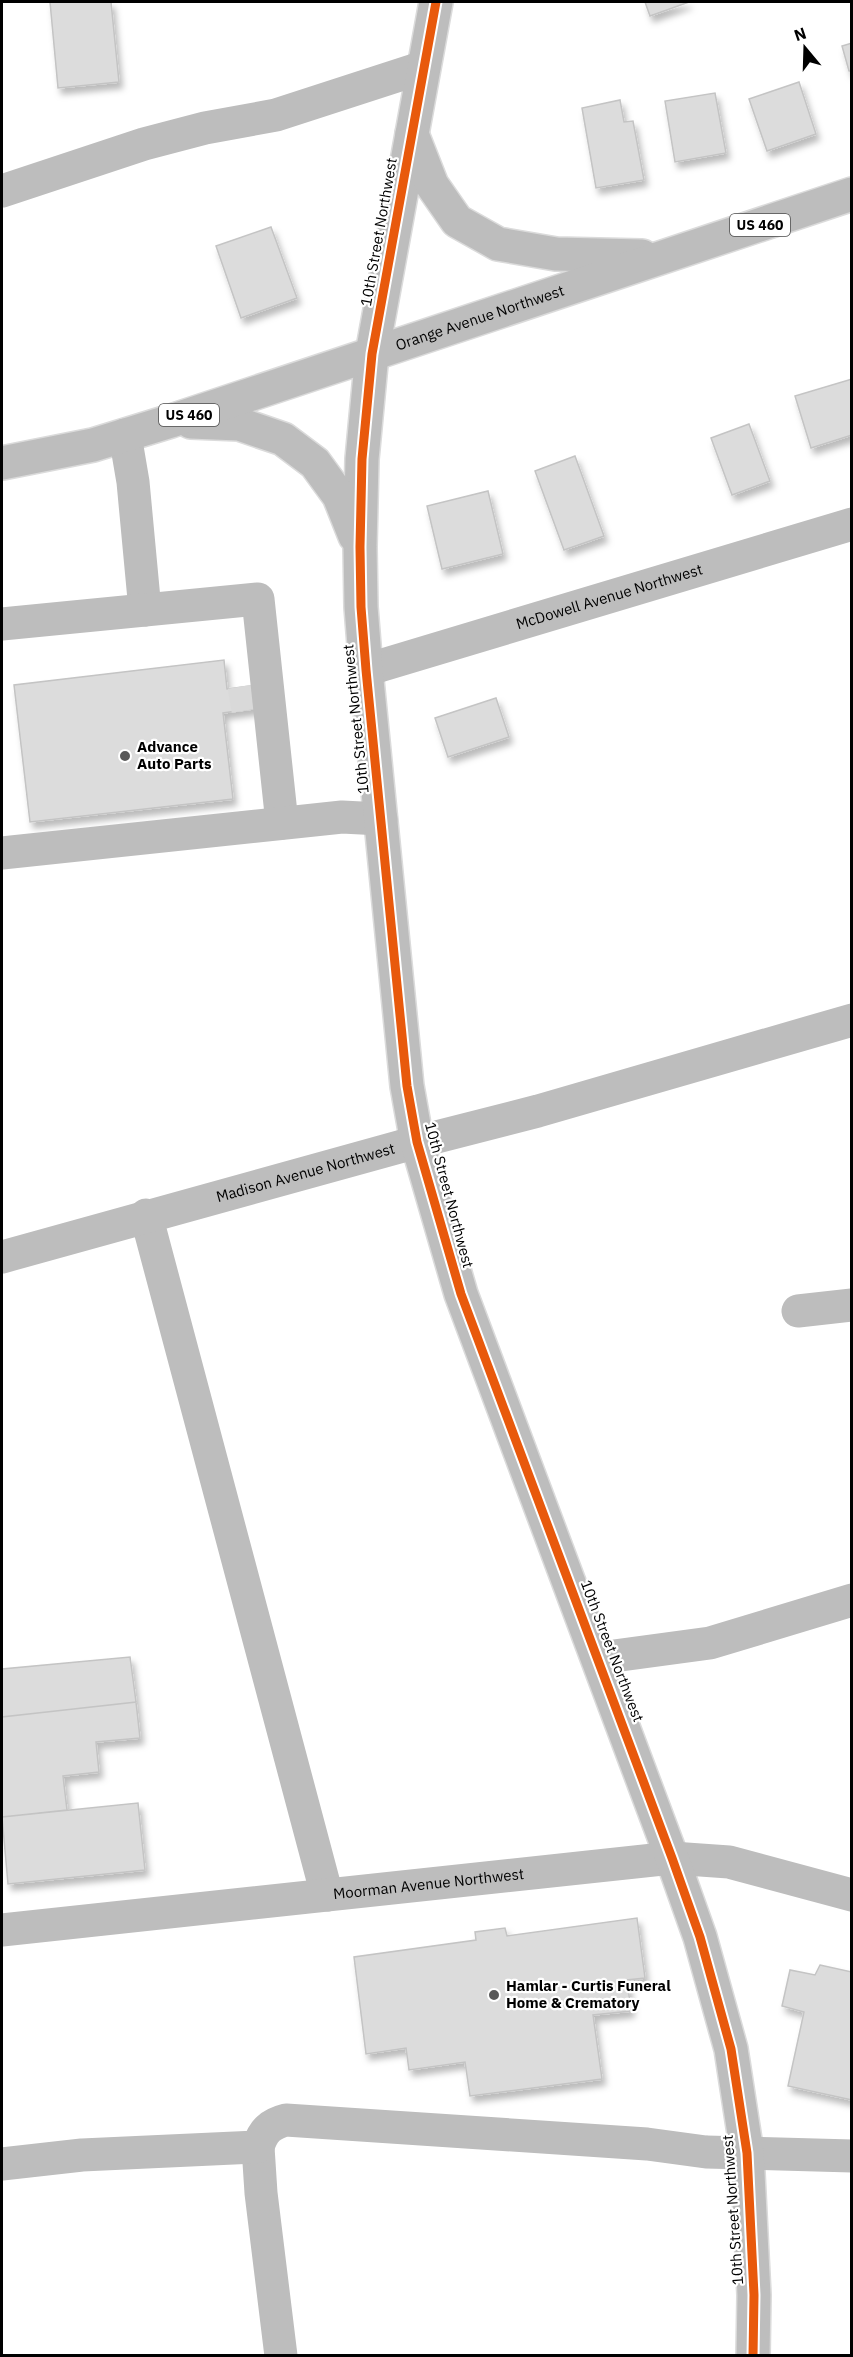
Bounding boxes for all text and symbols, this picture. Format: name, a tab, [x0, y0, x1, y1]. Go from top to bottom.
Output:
north arrow	[775, 18, 835, 78]
text: N	[791, 22, 809, 45]
street label: 10th Street Northwest	[356, 156, 401, 308]
road number: US 460	[730, 214, 790, 236]
street label: Orange Avenue Northwest	[393, 281, 566, 354]
road number: US 460	[159, 404, 219, 426]
street label: McDowell Avenue Northwest	[514, 559, 705, 633]
street label: 10th Street Northwest	[338, 643, 373, 795]
place label: Advance Auto Parts	[137, 737, 212, 773]
marker: Advance Auto Parts	[118, 749, 132, 763]
street label: 10th Street Northwest	[421, 1120, 478, 1270]
street label: Madison Avenue Northwest	[214, 1139, 397, 1206]
street label: 10th Street Northwest	[577, 1577, 648, 1724]
street label: Moorman Avenue Northwest	[332, 1864, 525, 1903]
place label: Hamlar - Curtis Funeral Home & Crematory	[506, 1976, 671, 2012]
marker: Hamlar - Curtis Funeral Home & Crematory	[487, 1988, 501, 2002]
street label: 10th Street Northwest	[718, 2134, 747, 2286]

